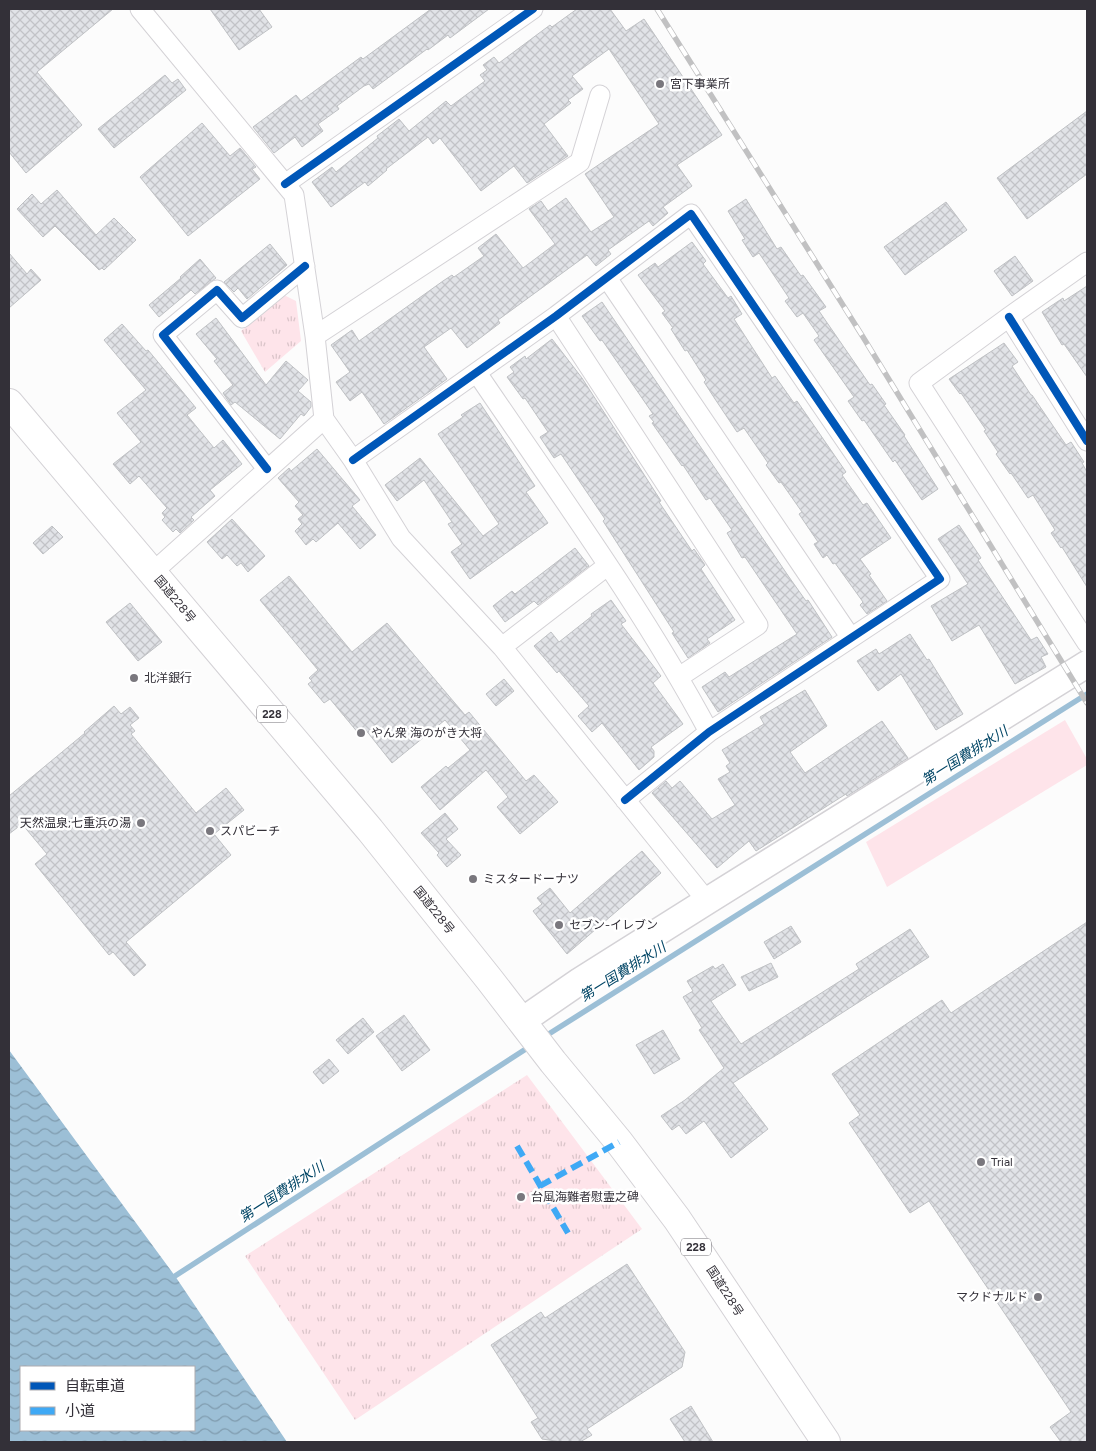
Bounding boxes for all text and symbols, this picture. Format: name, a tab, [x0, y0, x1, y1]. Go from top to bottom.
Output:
place label: 宮下事業所	[670, 77, 730, 91]
marker: 宮下事業所	[654, 78, 666, 90]
street label: 国道228号	[151, 573, 199, 625]
place label: 北洋銀行	[144, 671, 192, 685]
marker: 北洋銀行	[128, 672, 140, 684]
road number: 228	[257, 706, 287, 722]
water label: 第一国費排水川	[919, 722, 1013, 789]
place label: やん衆 海のがき大将	[371, 726, 482, 740]
marker: やん衆 海のがき大将	[355, 727, 367, 739]
place label: 天然温泉;七重浜の湯	[20, 816, 131, 830]
marker: 天然温泉;七重浜の湯	[135, 817, 147, 829]
place label: スパビーチ	[220, 824, 280, 838]
marker: スパビーチ	[204, 825, 216, 837]
place label: ミスタードーナツ	[483, 872, 579, 886]
marker: ミスタードーナツ	[467, 873, 479, 885]
street label: 国道228号	[411, 884, 457, 936]
place label: セブン-イレブン	[569, 918, 658, 932]
marker: セブン-イレブン	[553, 919, 565, 931]
water label: 第一国費排水川	[577, 938, 671, 1005]
place label: Trial	[991, 1155, 1013, 1169]
marker: Trial	[975, 1156, 987, 1168]
water label: 第一国費排水川	[236, 1157, 329, 1226]
place label: 台風海難者慰霊之碑	[531, 1190, 639, 1204]
marker: 台風海難者慰霊之碑	[515, 1191, 527, 1203]
road number: 228	[681, 1238, 711, 1256]
street label: 国道228号	[704, 1263, 746, 1319]
place label: マクドナルド	[956, 1290, 1028, 1304]
marker: マクドナルド	[1032, 1291, 1044, 1303]
legend	[20, 1366, 195, 1431]
text: 自転車道	[65, 1377, 125, 1395]
text: 小道	[65, 1402, 95, 1420]

